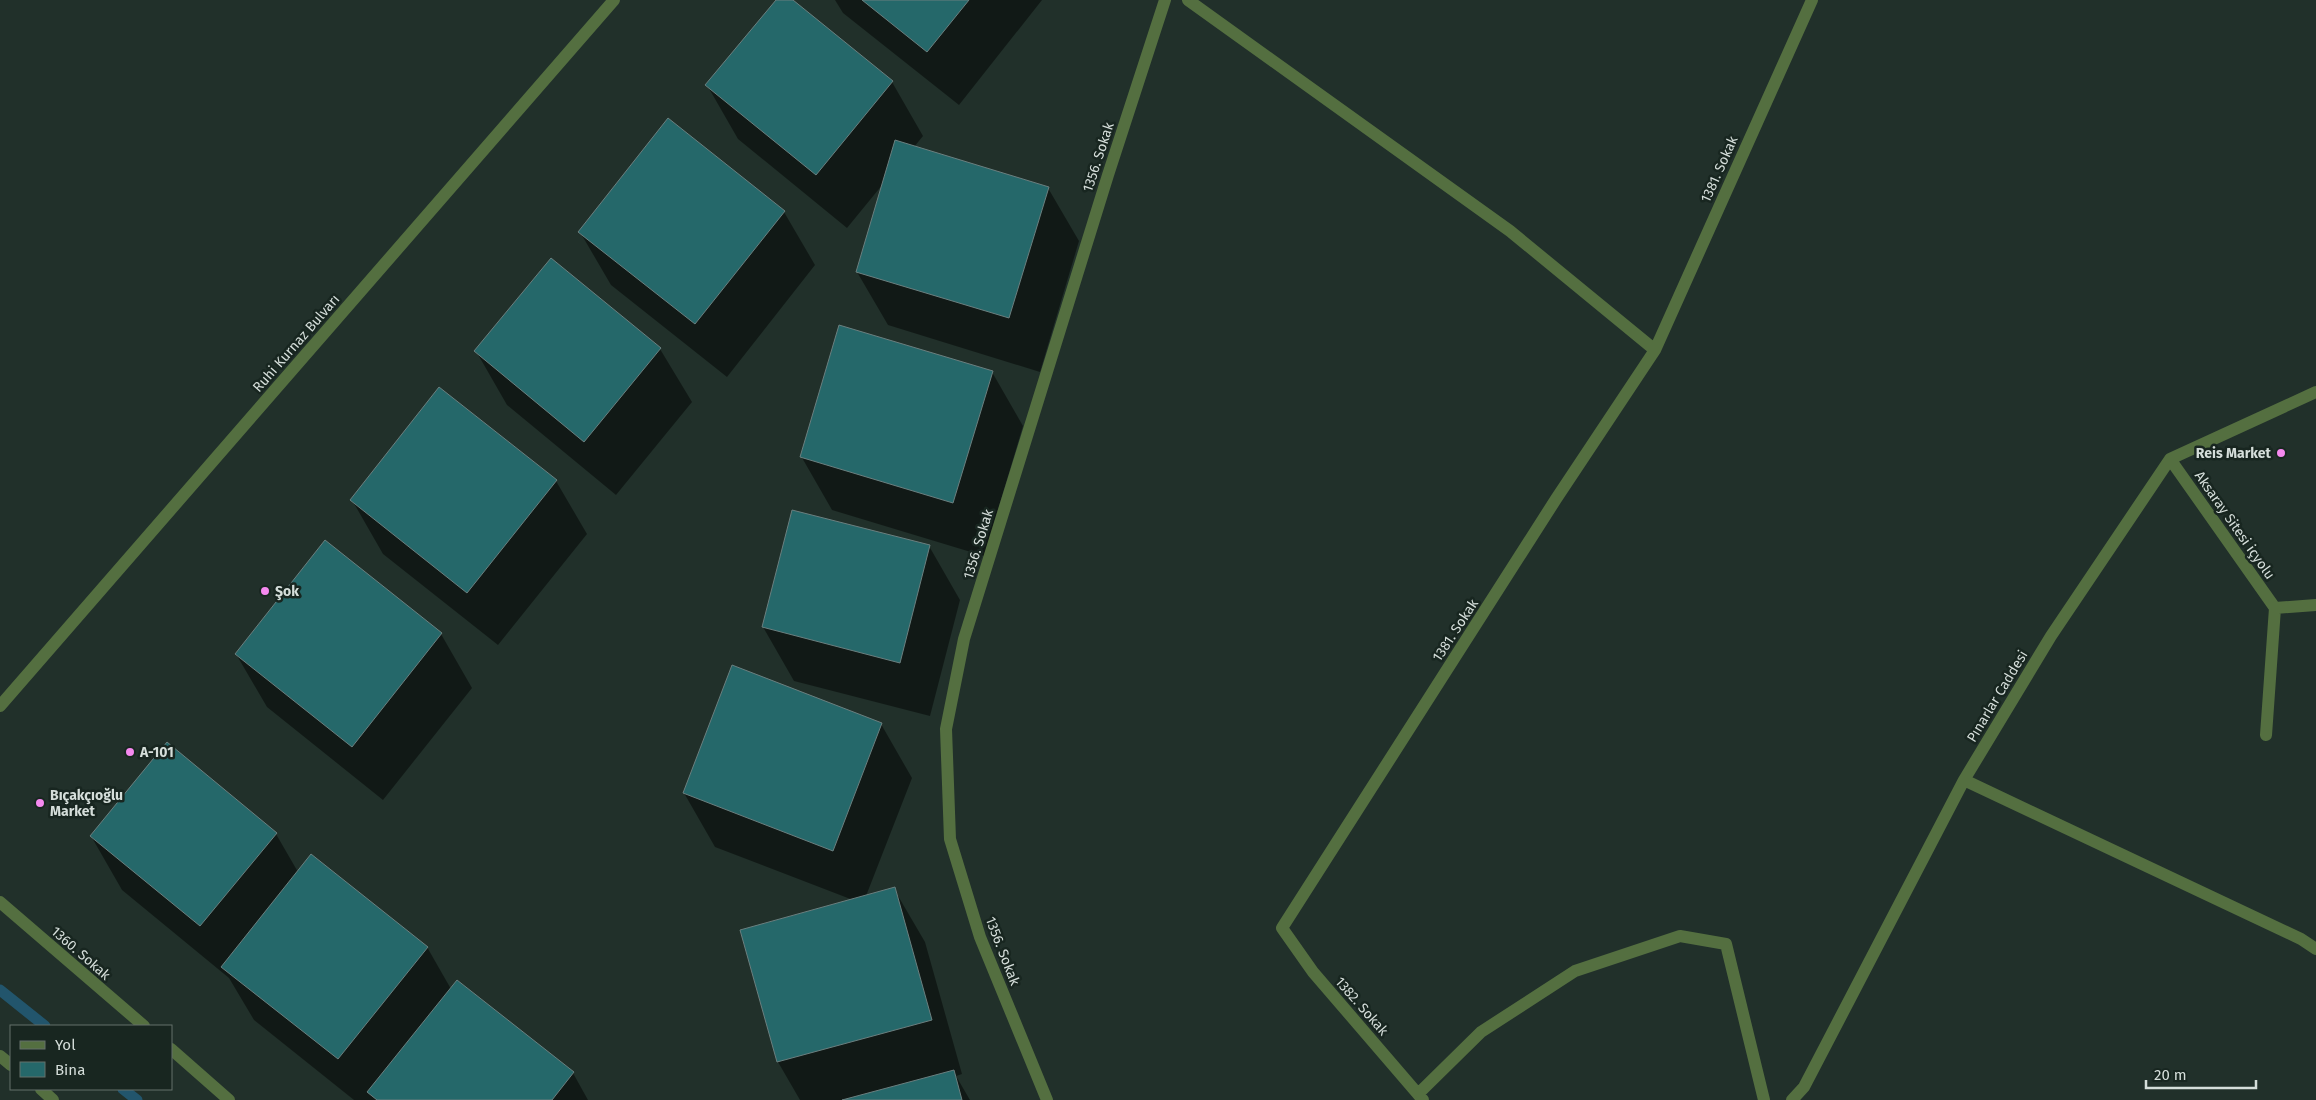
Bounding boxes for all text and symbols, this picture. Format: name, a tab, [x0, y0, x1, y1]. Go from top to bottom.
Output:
street label: 1356. Sokak	[1079, 119, 1118, 194]
street label: 1381. Sokak	[1697, 133, 1742, 205]
street label: Ruhi Kurnaz Bulvarı	[249, 291, 343, 396]
place label: Reis Market	[2196, 445, 2272, 462]
marker: Reis Market	[2275, 447, 2287, 459]
street label: Aksaray Sitesi içyolu	[2191, 468, 2278, 583]
street label: 1356. Sokak	[960, 506, 997, 581]
place label: Şok	[275, 583, 299, 601]
marker: Şok	[259, 585, 271, 597]
street label: 1381. Sokak	[1429, 595, 1482, 665]
street label: Pınarlar Caddesi	[1963, 647, 2031, 745]
place label: A-101	[139, 744, 174, 761]
marker: A-101	[124, 746, 136, 758]
place label: Bıçakçıoğlu Market	[50, 787, 123, 820]
marker: Bıçakçıoğlu Market	[34, 797, 46, 809]
street label: 1356. Sokak	[982, 914, 1024, 989]
street label: 1360. Sokak	[48, 923, 114, 984]
street label: 1382. Sokak	[1332, 974, 1392, 1040]
legend	[10, 1025, 172, 1090]
text: Yol	[55, 1036, 76, 1054]
scale bar	[2146, 1058, 2256, 1090]
text: Bina	[55, 1061, 85, 1079]
text: 20 m	[2154, 1066, 2187, 1084]

